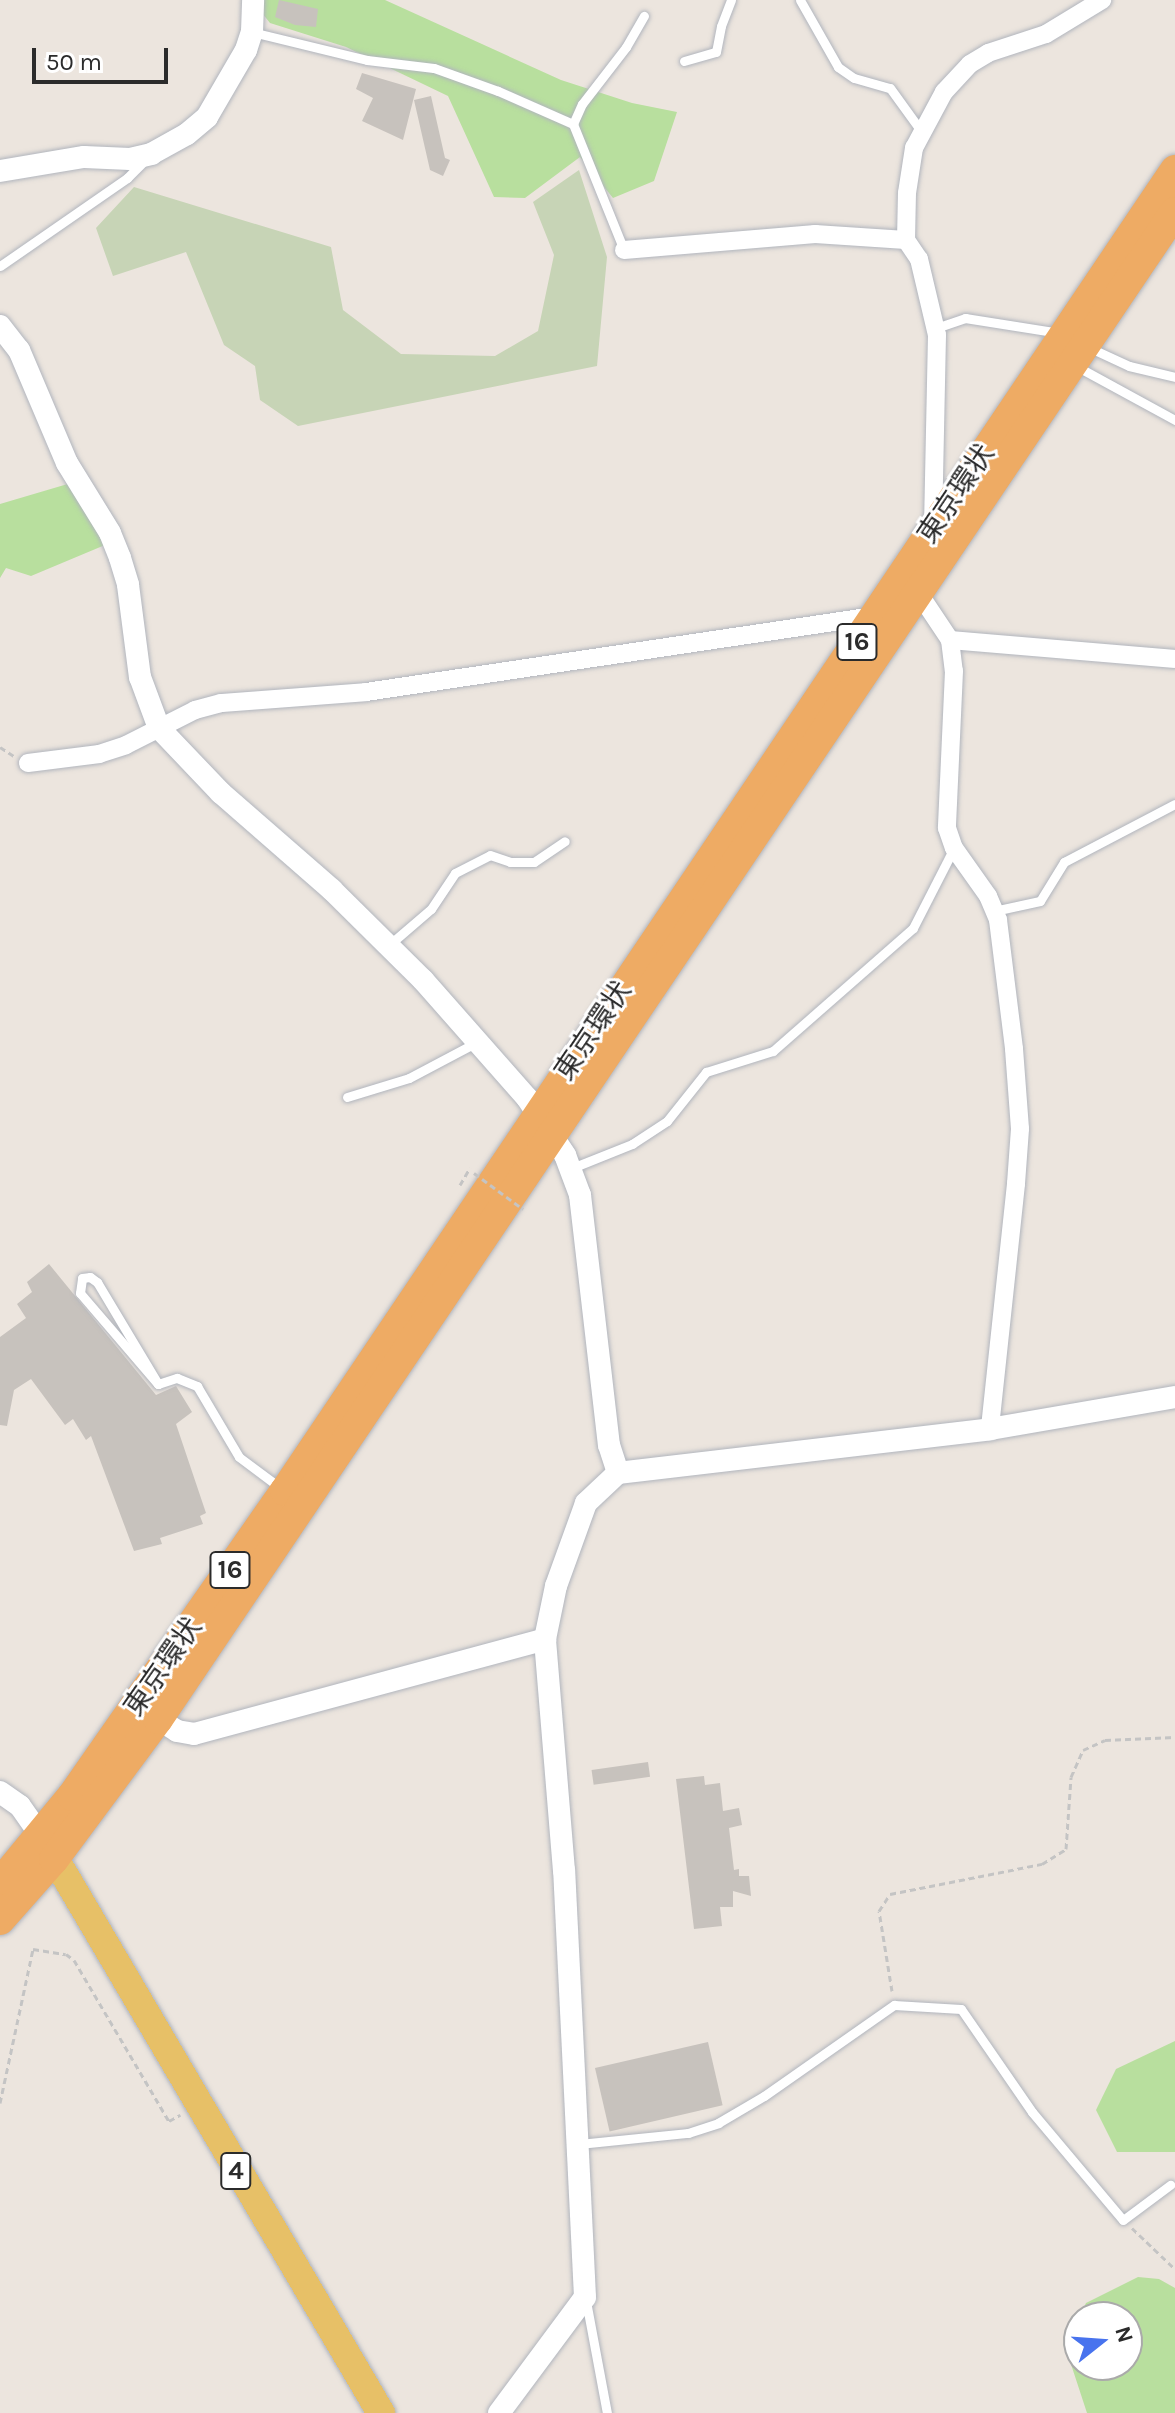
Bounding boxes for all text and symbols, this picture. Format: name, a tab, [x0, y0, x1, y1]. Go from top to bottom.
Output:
scale bar	[36, 32, 172, 82]
text: 50 m	[46, 48, 102, 76]
street label: 東京環状	[911, 438, 1001, 550]
road number: 16	[835, 620, 879, 664]
street label: 東京環状	[548, 975, 638, 1087]
road number: 16	[208, 1548, 252, 1592]
street label: 東京環状	[117, 1611, 209, 1723]
road number: 4	[220, 2149, 252, 2193]
north arrow	[1063, 2301, 1143, 2381]
text: N	[1109, 2323, 1139, 2346]

